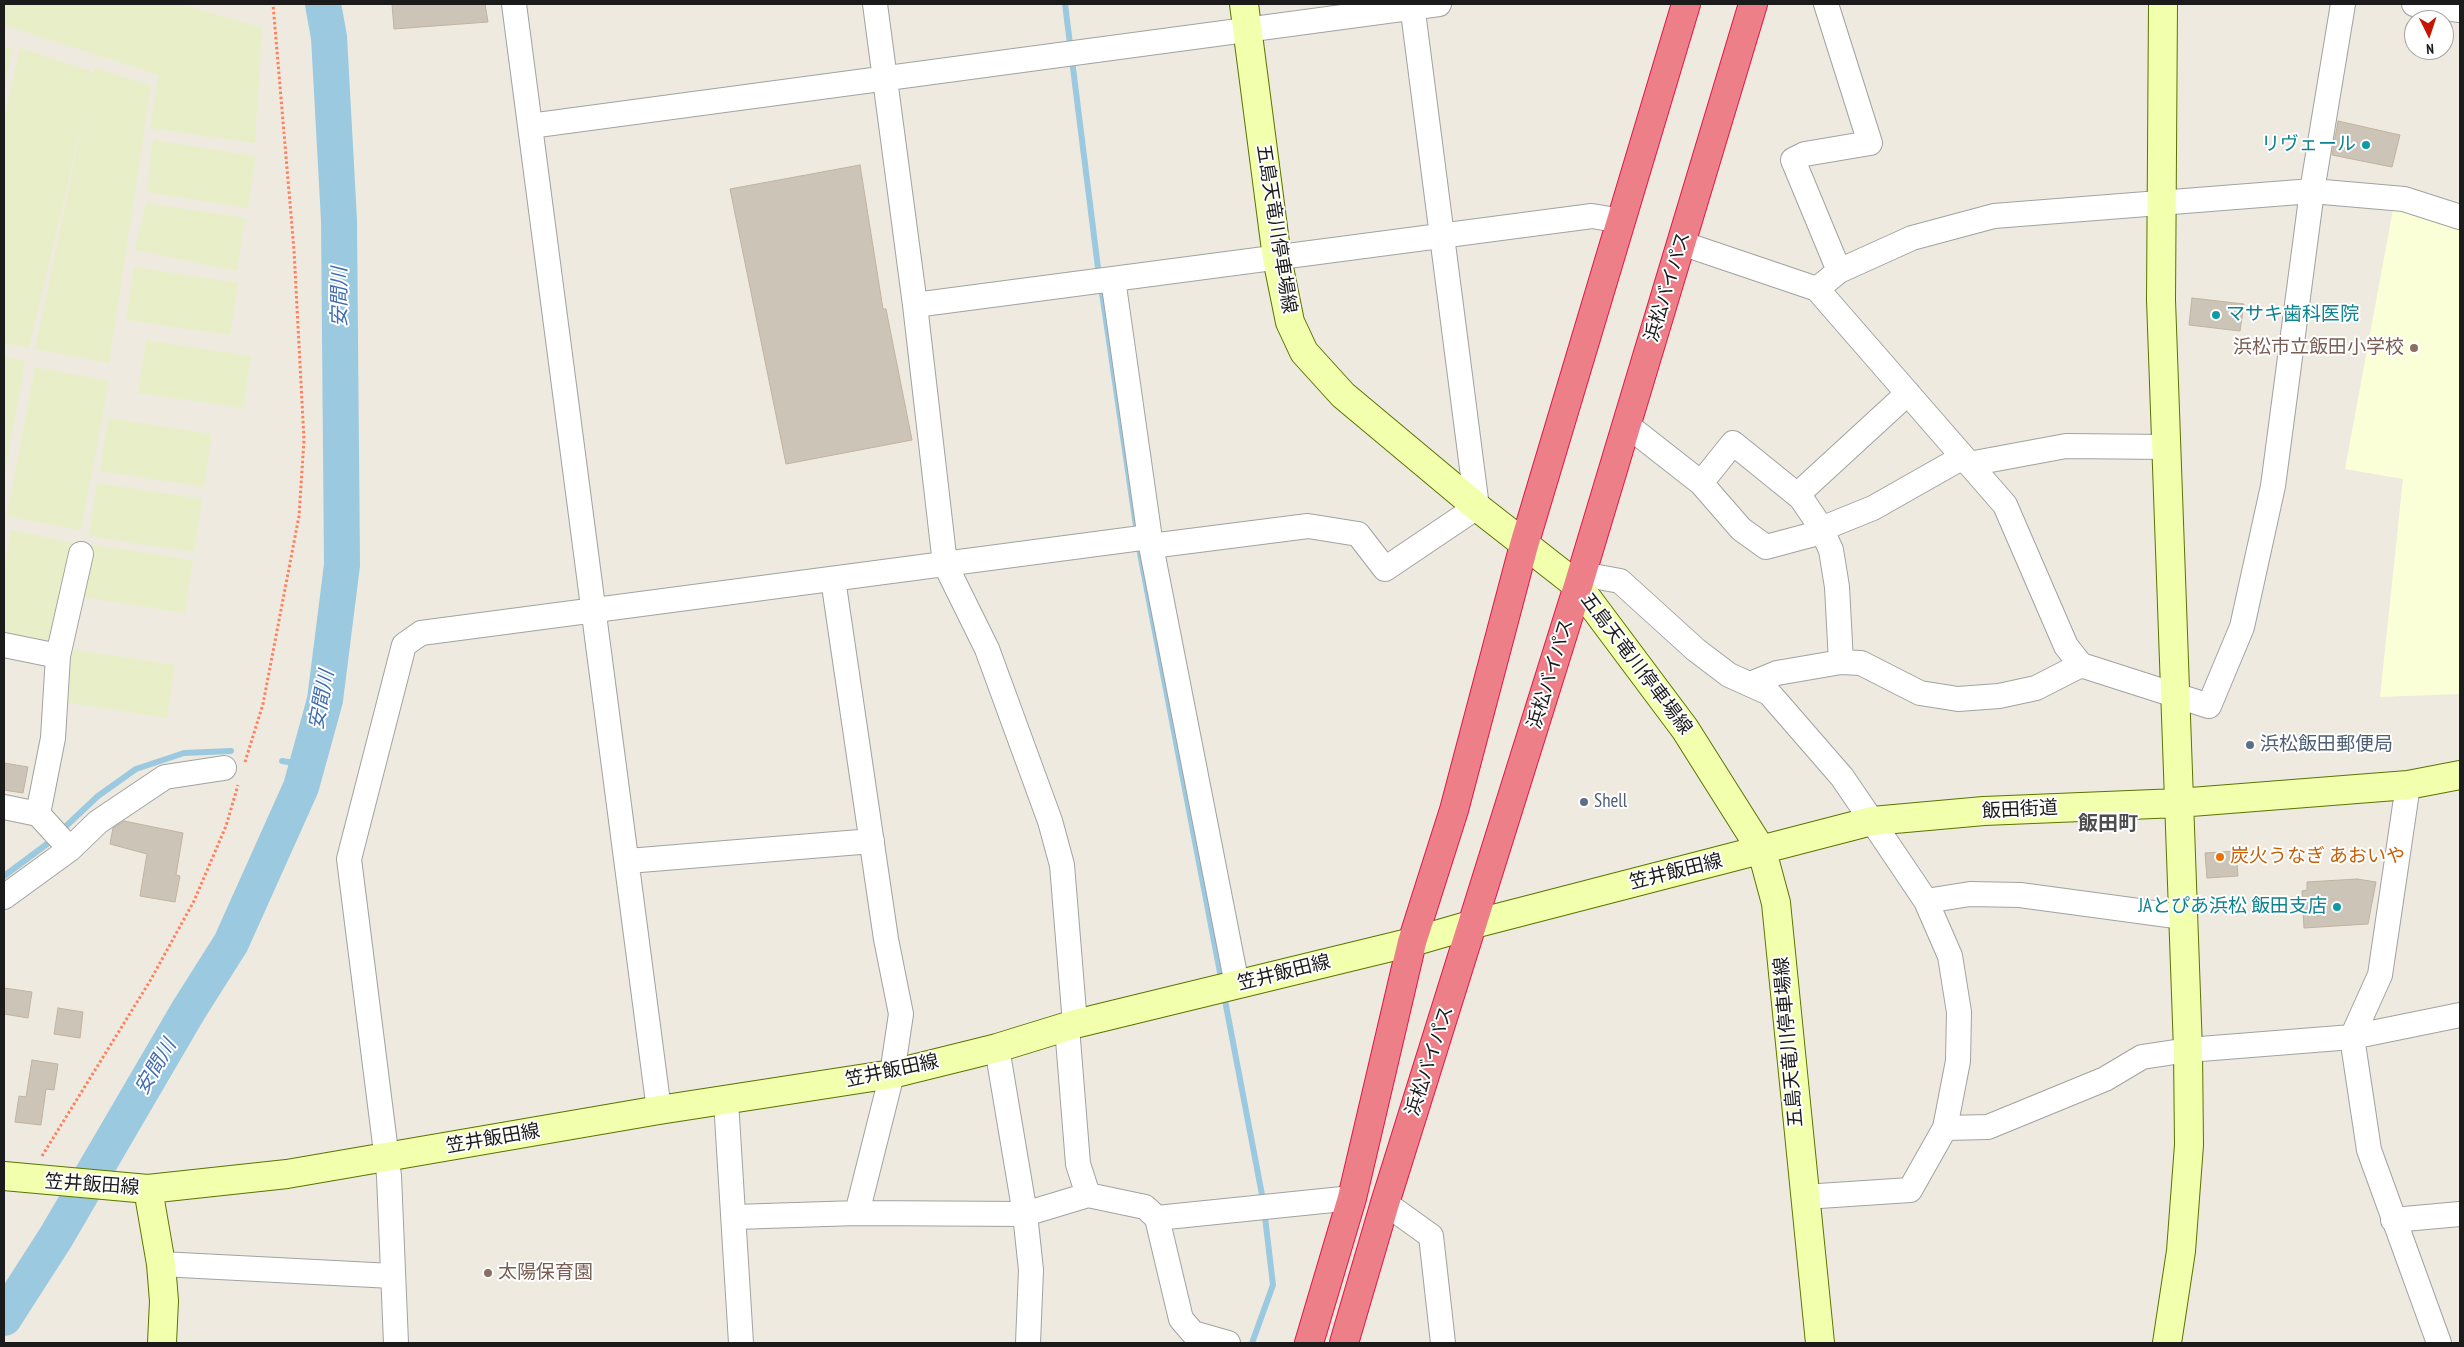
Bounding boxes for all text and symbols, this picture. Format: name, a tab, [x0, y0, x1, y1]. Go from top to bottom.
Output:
north arrow	[2404, 10, 2454, 60]
text: N	[2426, 40, 2434, 58]
place label: リヴェール	[2261, 134, 2356, 156]
marker: リヴェール	[2360, 139, 2372, 151]
street label: 五島天竜川停車場線	[1251, 143, 1301, 315]
street label: 浜松バイパス	[1640, 229, 1696, 345]
water label: 安間川	[328, 267, 352, 327]
place label: マサキ歯科医院	[2226, 304, 2359, 326]
marker: マサキ歯科医院	[2210, 309, 2222, 321]
place label: 浜松市立飯田小学校	[2233, 337, 2404, 359]
marker: 浜松市立飯田小学校	[2408, 342, 2420, 354]
street label: 五島天竜川停車場線	[1575, 589, 1697, 739]
street label: 浜松バイパス	[1523, 616, 1579, 732]
water label: 安間川	[304, 668, 340, 732]
place label: 浜松飯田郵便局	[2260, 734, 2393, 756]
marker: 浜松飯田郵便局	[2244, 739, 2256, 751]
place label: Shell	[1594, 791, 1627, 813]
marker: Shell	[1578, 796, 1590, 808]
street label: 飯田街道	[1981, 797, 2059, 823]
district label: 飯田町	[2078, 812, 2138, 836]
place label: 炭火うなぎ あおいや	[2230, 846, 2405, 868]
street label: 笠井飯田線	[1627, 849, 1725, 895]
marker: 炭火うなぎ あおいや	[2214, 851, 2226, 863]
place label: JAとぴあ浜松 飯田支店	[2138, 896, 2327, 918]
marker: JAとぴあ浜松 飯田支店	[2331, 901, 2343, 913]
street label: 笠井飯田線	[1235, 950, 1333, 996]
street label: 五島天竜川停車場線	[1770, 956, 1808, 1128]
street label: 浜松バイパス	[1402, 1003, 1458, 1119]
water label: 安間川	[130, 1035, 182, 1099]
street label: 笠井飯田線	[843, 1050, 941, 1092]
street label: 笠井飯田線	[444, 1120, 542, 1158]
street label: 笠井飯田線	[44, 1170, 140, 1200]
place label: 太陽保育園	[498, 1262, 593, 1284]
marker: 太陽保育園	[482, 1267, 494, 1279]

